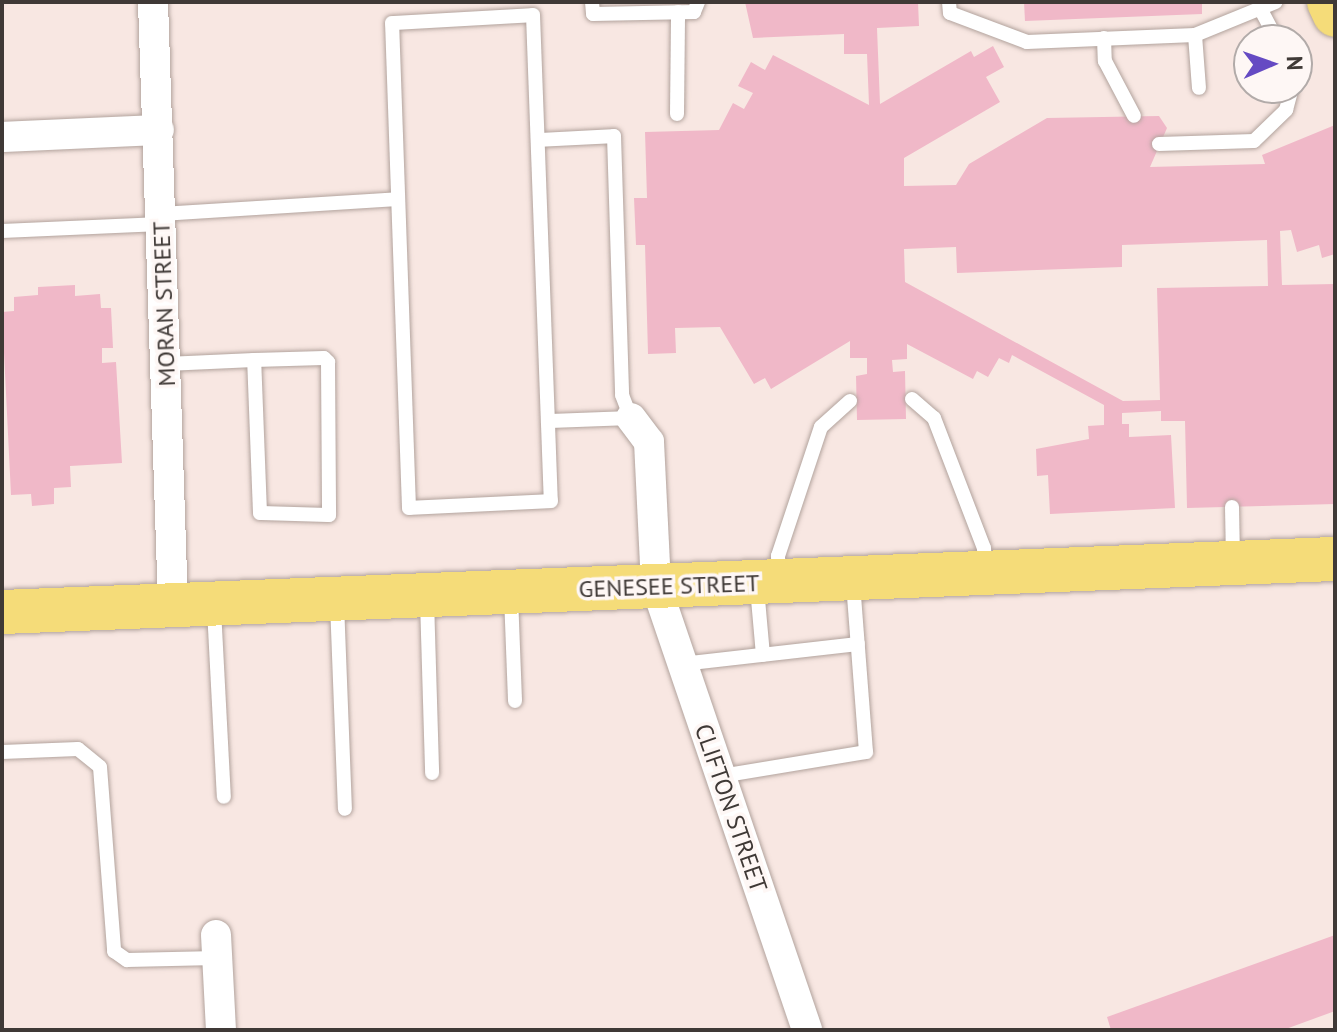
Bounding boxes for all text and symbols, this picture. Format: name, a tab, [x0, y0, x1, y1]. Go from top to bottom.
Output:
north arrow	[1233, 24, 1313, 104]
text: N	[1281, 56, 1309, 71]
street label: MORAN STREET	[147, 221, 181, 387]
street label: GENESEE STREET	[578, 568, 760, 604]
street label: CLIFTON STREET	[689, 720, 773, 896]

